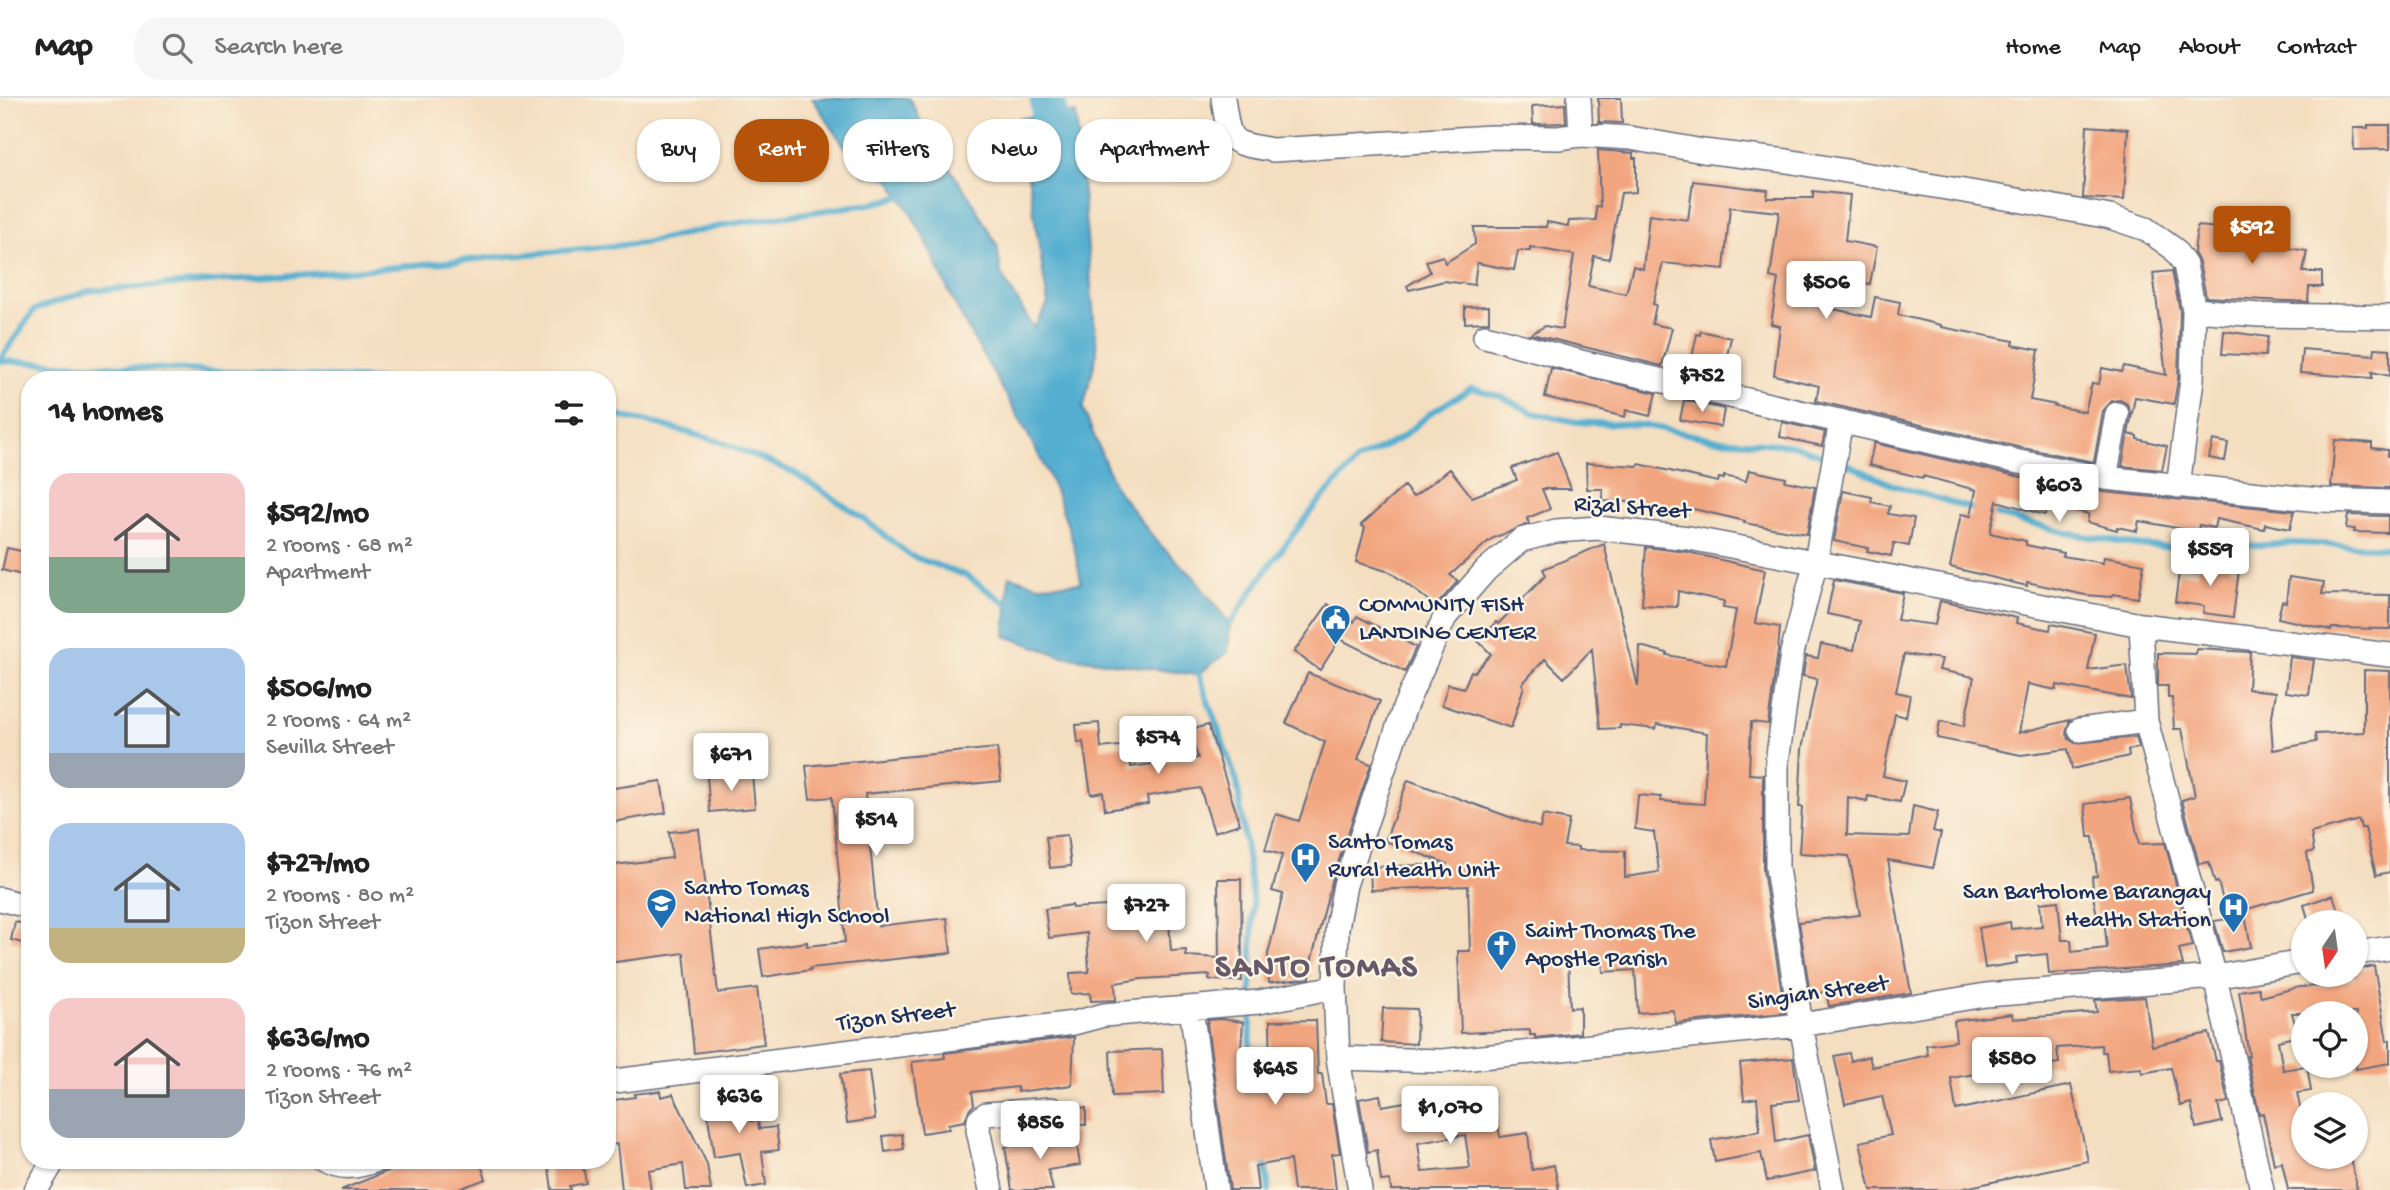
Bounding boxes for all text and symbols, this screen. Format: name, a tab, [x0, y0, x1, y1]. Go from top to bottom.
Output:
search box	[134, 17, 624, 80]
text: Map	[35, 29, 92, 67]
icon: search	[158, 29, 196, 67]
text: Search here	[214, 33, 343, 64]
text: Home	[2005, 34, 2061, 63]
text: Map	[2099, 34, 2141, 63]
text: About	[2179, 34, 2239, 63]
text: Contact	[2277, 34, 2355, 63]
chip: Buy	[637, 119, 720, 182]
chip: Rent	[734, 119, 829, 182]
chip: Filters	[843, 119, 953, 182]
chip: New	[967, 119, 1061, 182]
chip: Apartment	[1075, 119, 1232, 182]
pin: $592	[2211, 206, 2293, 266]
text: $592	[2229, 215, 2275, 242]
pin: $506	[1785, 262, 1867, 321]
text: $506	[1802, 270, 1850, 297]
pin: $752	[1661, 354, 1743, 414]
text: $752	[1679, 363, 1725, 390]
icon: filters	[550, 394, 588, 432]
text: 14 homes	[49, 396, 162, 431]
pin: $603	[2018, 464, 2100, 524]
text: $603	[2036, 473, 2083, 500]
street label: Rizal Street	[1573, 490, 1693, 528]
text: $592/mo	[266, 498, 369, 533]
icon: home	[105, 501, 189, 585]
pin: $559	[2169, 528, 2251, 588]
text: 2 rooms · 68 m²	[266, 533, 413, 560]
text: $559	[2187, 537, 2233, 564]
text: Apartment	[266, 560, 370, 587]
place label: COMMUNITY FISH LANDING CENTER	[1359, 592, 1537, 649]
public building icon: COMMUNITY FISH LANDING CENTER	[1319, 603, 1353, 647]
text: $506/mo	[266, 673, 372, 708]
icon: home	[105, 676, 189, 760]
text: 2 rooms · 64 m²	[266, 708, 411, 735]
pin: $574	[1117, 716, 1199, 776]
text: $574	[1135, 725, 1181, 752]
pin: $671	[690, 734, 772, 793]
text: Sevilla Street	[266, 735, 393, 762]
text: $671	[709, 742, 753, 769]
pin: $514	[835, 798, 917, 858]
text: $514	[855, 807, 897, 834]
place label: Santo Tomas Rural Health Unit	[1328, 829, 1500, 886]
hospital icon: Santo Tomas Rural Health Unit	[1288, 840, 1322, 884]
text: $727/mo	[266, 848, 369, 883]
icon: home	[105, 851, 189, 935]
place label: Santo Tomas National High School	[684, 875, 890, 932]
place label: San Bartolome Barangay Health Station	[1963, 879, 2212, 936]
text: 2 rooms · 80 m²	[266, 883, 414, 910]
pin: $727	[1105, 884, 1187, 944]
school or university icon: Santo Tomas National High School	[644, 886, 678, 930]
hospital icon: San Bartolome Barangay Health Station	[2217, 890, 2251, 934]
text: $727	[1123, 893, 1169, 920]
text: Tizon Street	[266, 910, 380, 937]
north arrow	[2291, 910, 2368, 987]
map controls	[2291, 910, 2368, 1169]
place label: Saint Thomas The Apostle Parish	[1525, 918, 1696, 975]
church icon: Saint Thomas The Apostle Parish	[1485, 929, 1519, 973]
district label: SANTO TOMAS	[1215, 950, 1419, 988]
street label: Singian Street	[1746, 970, 1892, 1018]
street label: Tizon Street	[833, 996, 959, 1040]
button: locate	[2291, 1001, 2368, 1078]
text: $636/mo	[266, 1023, 370, 1058]
icon: home	[105, 1026, 189, 1110]
pin: $580	[1971, 1038, 2053, 1097]
text: $580	[1988, 1046, 2036, 1073]
pin: $645	[1234, 1048, 1316, 1107]
text: $645	[1253, 1056, 1297, 1083]
text: 2 rooms · 76 m²	[266, 1058, 412, 1085]
pin: $636	[698, 1076, 780, 1135]
text: $636	[716, 1084, 762, 1111]
text: Tizon Street	[266, 1085, 380, 1112]
pin: $1,070	[1393, 1086, 1507, 1146]
button: layers	[2291, 1092, 2368, 1169]
text: $1,070	[1418, 1095, 1482, 1122]
pin: $856	[999, 1102, 1081, 1161]
text: $856	[1017, 1110, 1063, 1137]

